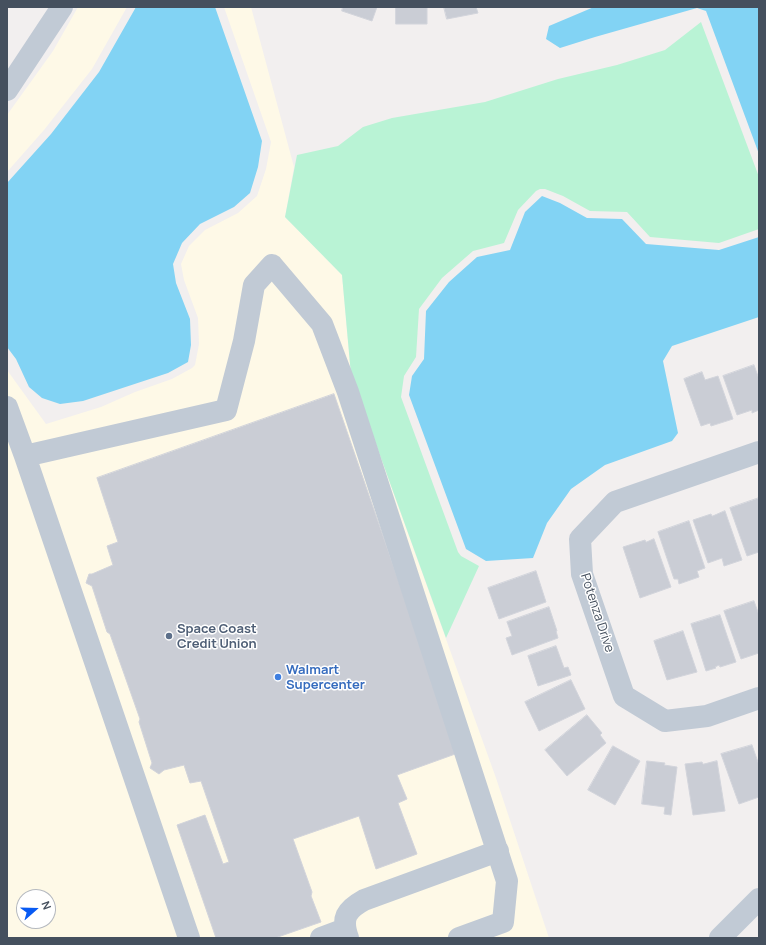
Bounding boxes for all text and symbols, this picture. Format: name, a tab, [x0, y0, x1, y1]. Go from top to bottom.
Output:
street label: Potenza Drive	[577, 571, 617, 655]
place label: Space Coast Credit Union	[177, 621, 257, 652]
marker: Space Coast Credit Union	[164, 631, 174, 641]
place label: Walmart Supercenter	[286, 662, 365, 693]
marker: Walmart Supercenter	[273, 672, 283, 682]
north arrow	[16, 889, 56, 929]
text: N	[38, 899, 55, 911]

